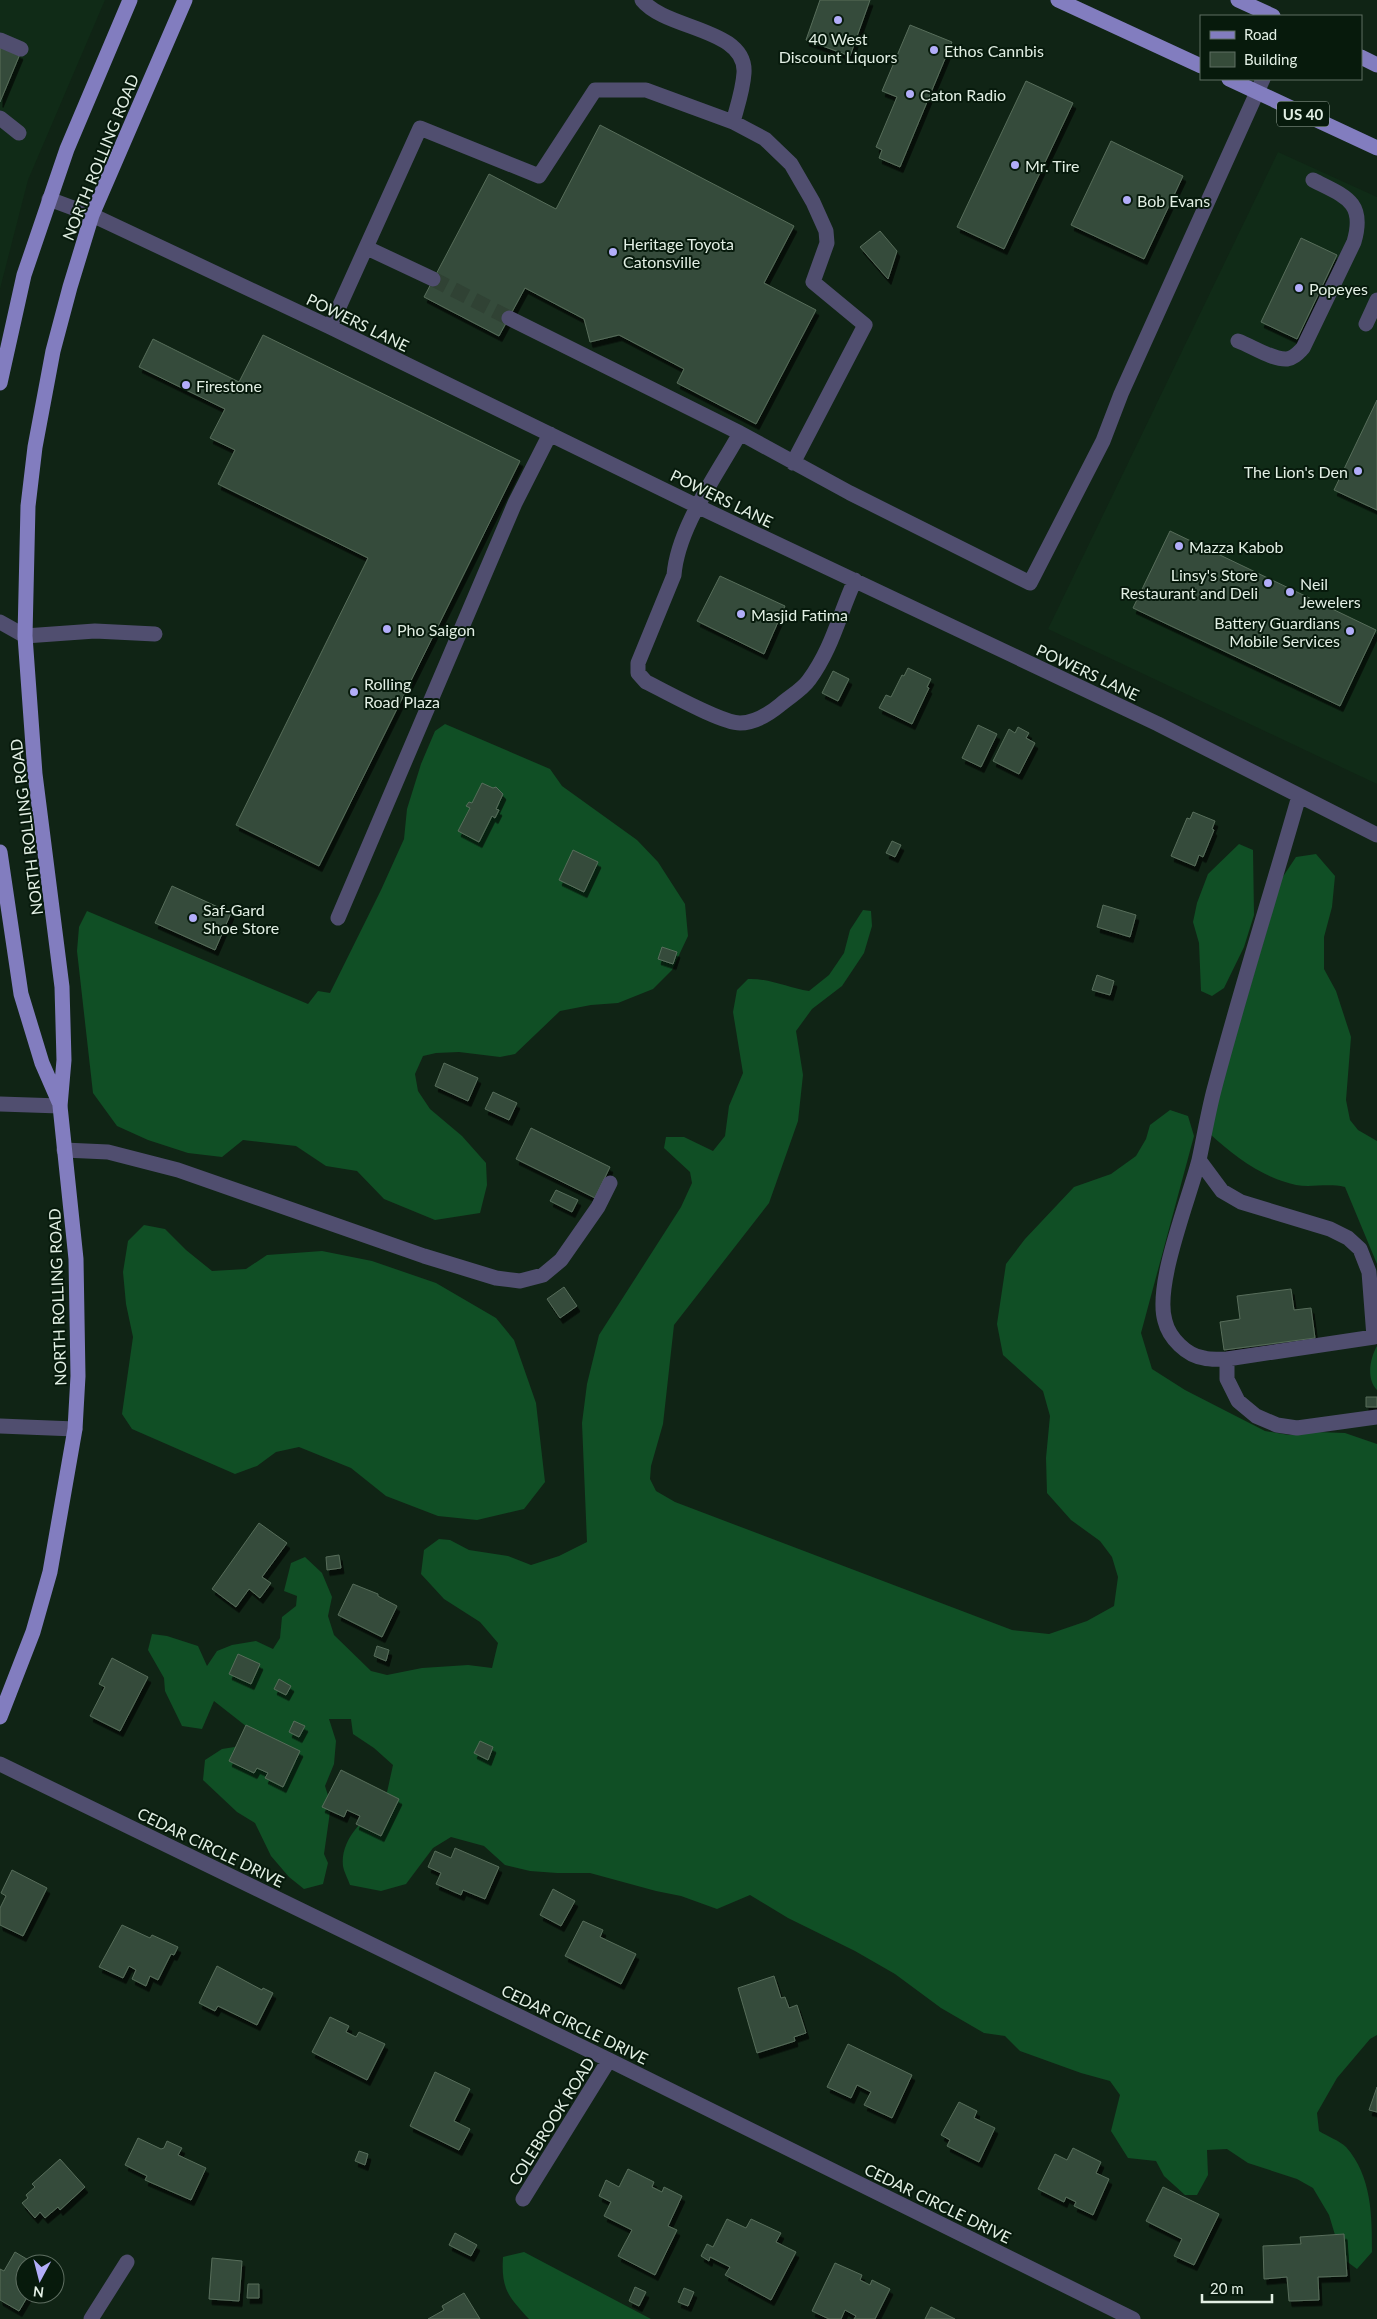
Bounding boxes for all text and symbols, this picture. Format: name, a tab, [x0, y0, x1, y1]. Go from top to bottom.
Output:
marker: 40 West Discount Liquors	[832, 14, 844, 26]
legend	[1200, 15, 1362, 80]
text: Road	[1244, 25, 1277, 43]
place label: 40 West Discount Liquors	[779, 29, 897, 66]
place label: Ethos Cannbis	[944, 41, 1044, 60]
marker: Ethos Cannbis	[928, 44, 940, 56]
text: Building	[1244, 50, 1297, 68]
street label: NORTH ROLLING ROAD	[58, 71, 142, 243]
place label: Caton Radio	[920, 85, 1006, 104]
marker: Caton Radio	[904, 88, 916, 100]
road number: US 40	[1277, 102, 1329, 126]
place label: Mr. Tire	[1025, 156, 1080, 175]
marker: Mr. Tire	[1009, 159, 1021, 171]
place label: Bob Evans	[1137, 191, 1210, 210]
marker: Bob Evans	[1121, 194, 1133, 206]
place label: Heritage Toyota Catonsville	[623, 234, 734, 271]
marker: Heritage Toyota Catonsville	[607, 246, 619, 258]
place label: Popeyes	[1309, 279, 1368, 298]
marker: Popeyes	[1293, 282, 1305, 294]
street label: POWERS LANE	[304, 289, 412, 355]
place label: Firestone	[196, 376, 262, 395]
marker: Firestone	[180, 379, 192, 391]
place label: The Lion's Den	[1244, 462, 1348, 481]
street label: POWERS LANE	[668, 465, 776, 531]
marker: The Lion's Den	[1352, 465, 1364, 477]
place label: Mazza Kabob	[1189, 537, 1284, 556]
marker: Mazza Kabob	[1173, 540, 1185, 552]
place label: Linsy's Store Restaurant and Deli	[1120, 565, 1258, 602]
place label: Neil Jewelers	[1300, 574, 1361, 611]
marker: Linsy's Store Restaurant and Deli	[1262, 577, 1274, 589]
marker: Neil Jewelers	[1284, 586, 1296, 598]
place label: Masjid Fatima	[751, 605, 848, 624]
marker: Masjid Fatima	[735, 608, 747, 620]
place label: Battery Guardians Mobile Services	[1214, 613, 1340, 650]
place label: Pho Saigon	[397, 620, 475, 639]
marker: Pho Saigon	[381, 623, 393, 635]
marker: Battery Guardians Mobile Services	[1344, 625, 1356, 637]
street label: POWERS LANE	[1034, 640, 1142, 704]
place label: Rolling Road Plaza	[364, 674, 440, 711]
marker: Rolling Road Plaza	[348, 686, 360, 698]
street label: NORTH ROLLING ROAD	[6, 738, 46, 916]
place label: Saf-Gard Shoe Store	[203, 900, 279, 937]
marker: Saf-Gard Shoe Store	[187, 912, 199, 924]
street label: NORTH ROLLING ROAD	[44, 1208, 70, 1386]
street label: CEDAR CIRCLE DRIVE	[135, 1803, 287, 1891]
street label: CEDAR CIRCLE DRIVE	[499, 1980, 651, 2068]
street label: COLEBROOK ROAD	[504, 2054, 598, 2188]
street label: CEDAR CIRCLE DRIVE	[862, 2159, 1014, 2247]
north arrow	[15, 2254, 65, 2304]
scale bar	[1202, 2272, 1272, 2304]
text: 20 m	[1210, 2279, 1244, 2297]
text: N	[32, 2283, 45, 2301]

